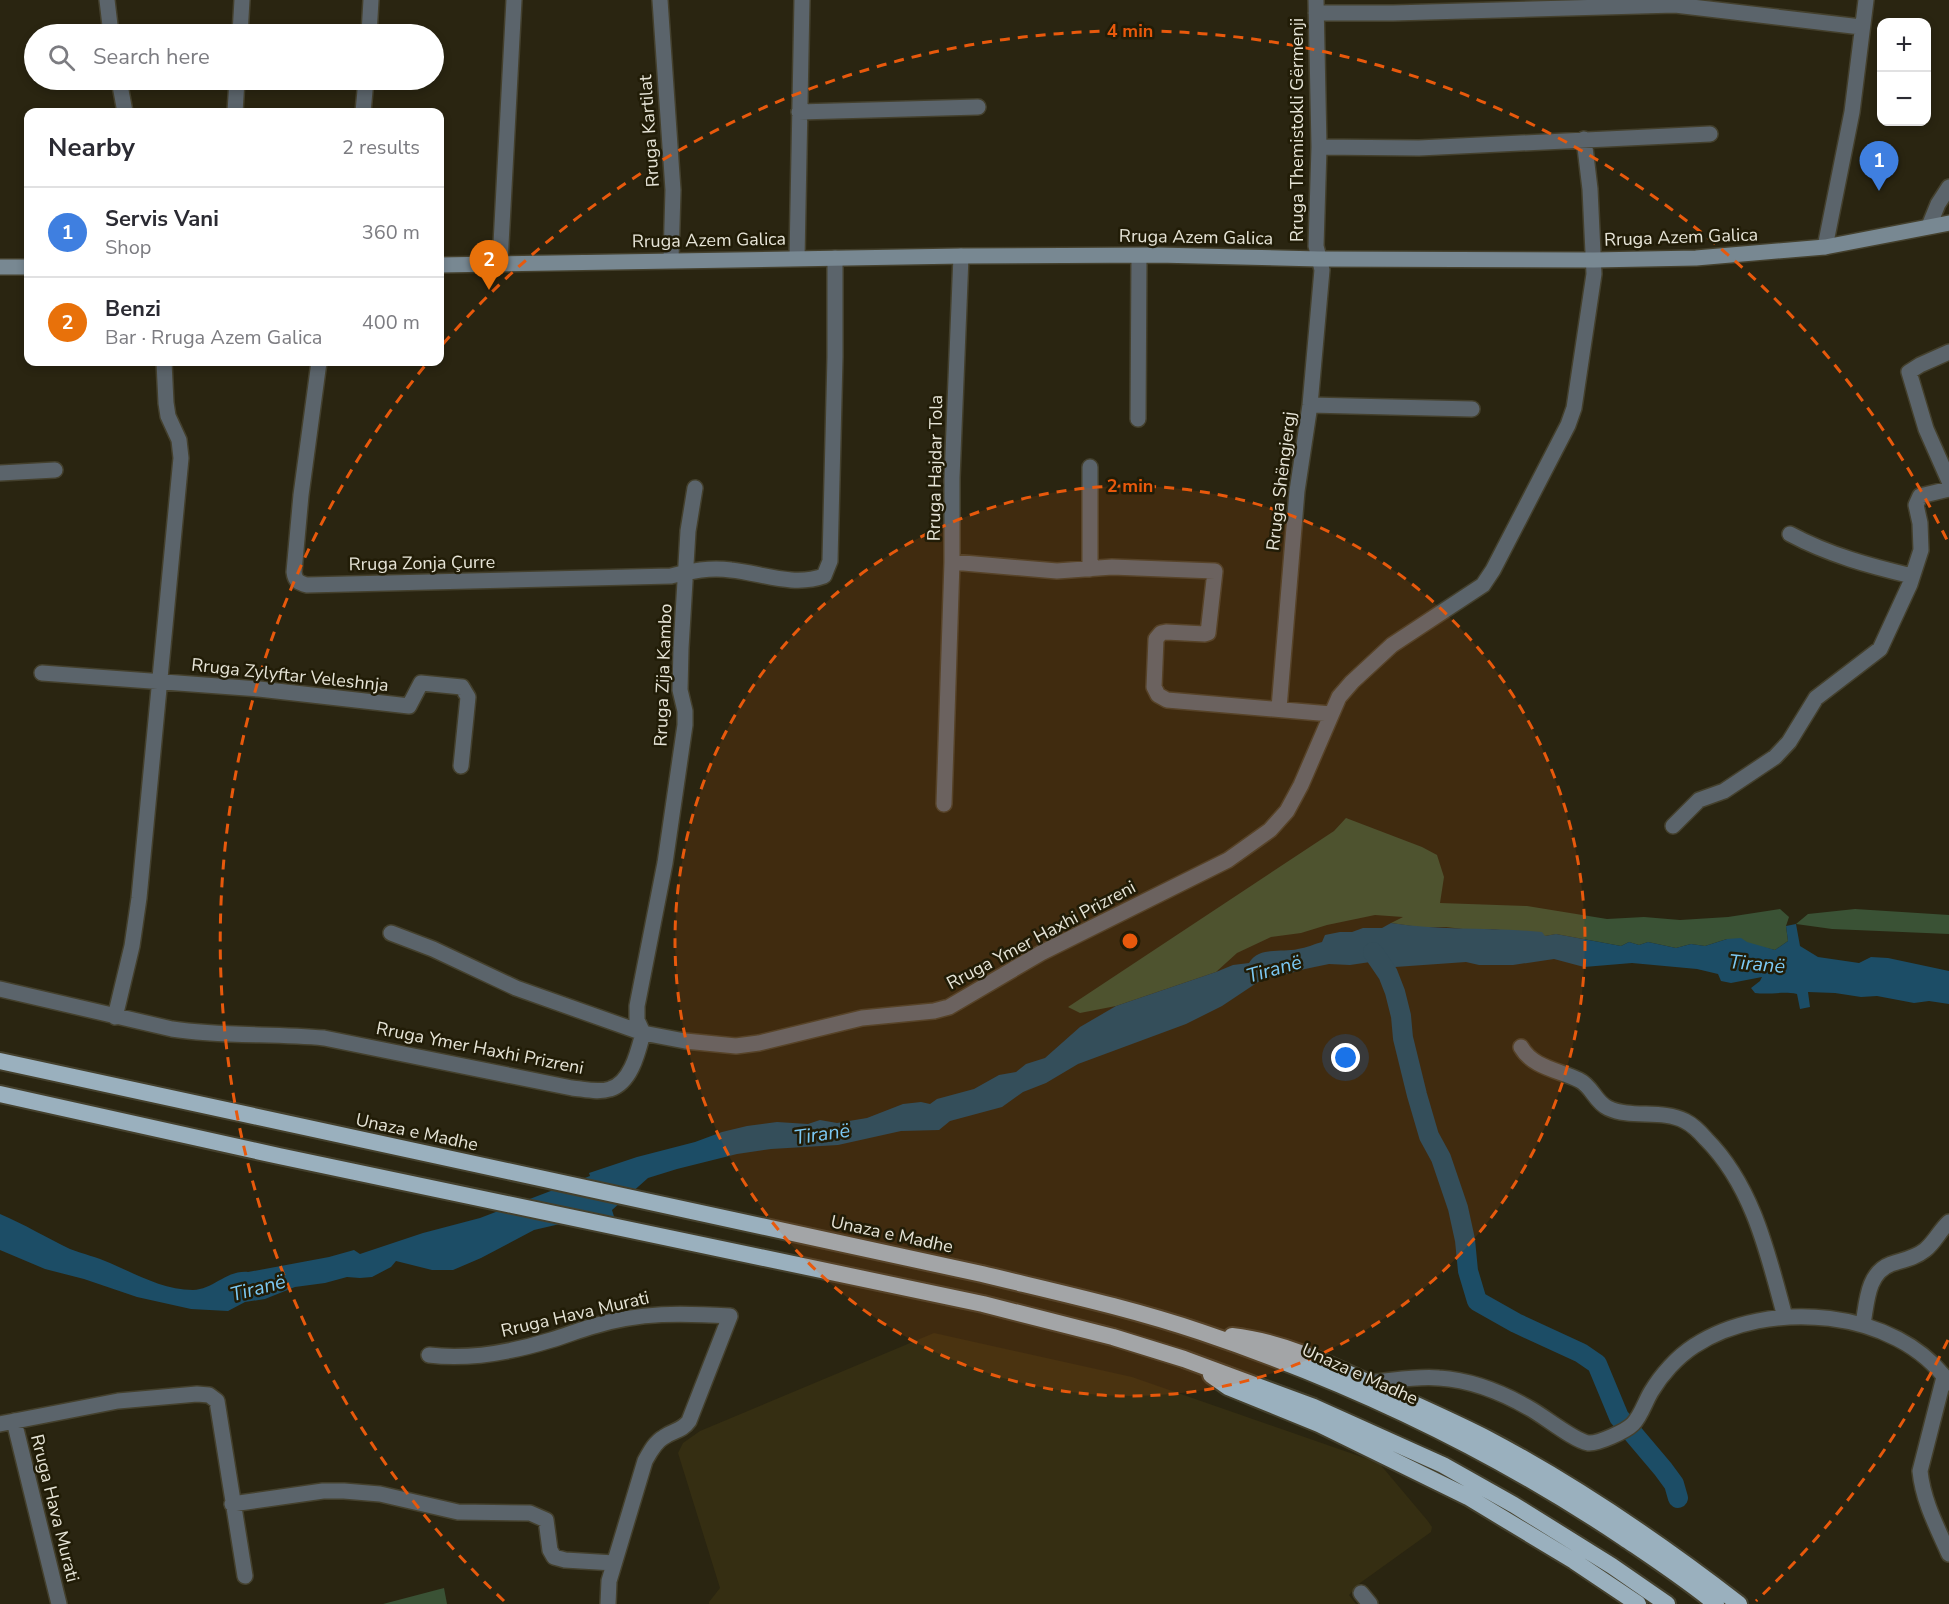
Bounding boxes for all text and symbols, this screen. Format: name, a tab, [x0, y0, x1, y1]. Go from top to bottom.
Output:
street label: Rruga Themistokli Gërmenji	[1285, 18, 1309, 242]
map controls	[1877, 18, 1931, 126]
button: +	[1877, 18, 1931, 72]
text: 4 min	[1107, 19, 1153, 43]
search box	[24, 24, 444, 90]
icon: search	[45, 41, 78, 74]
text: Search here	[93, 42, 210, 72]
button: −	[1877, 72, 1931, 126]
street label: Rruga Kartilat	[633, 73, 665, 188]
text: Nearby	[48, 130, 135, 165]
text: 2 results	[342, 134, 420, 161]
pin: 1	[1860, 142, 1898, 191]
text: Servis Vani	[105, 204, 219, 234]
text: 1	[62, 219, 74, 246]
text: 360 m	[362, 219, 420, 246]
street label: Rruga Azem Galica	[1604, 222, 1758, 252]
street label: Rruga Azem Galica	[1119, 224, 1273, 250]
street label: Rruga Azem Galica	[632, 227, 786, 253]
text: Shop	[105, 234, 151, 261]
pin: 2	[470, 240, 508, 290]
text: Benzi	[105, 294, 161, 324]
text: 2	[62, 309, 74, 336]
text: 400 m	[362, 309, 420, 336]
text: Bar · Rruga Azem Galica	[105, 324, 322, 351]
street label: Rruga Hajdar Tola	[922, 395, 948, 541]
street label: Rruga Shëngjergj	[1261, 410, 1301, 552]
text: 2 min	[1107, 474, 1153, 498]
street label: Rruga Zonja Çurre	[348, 550, 496, 576]
street label: Rruga Zija Kambo	[649, 603, 677, 747]
street label: Rruga Zylyftar Veleshnja	[190, 653, 390, 697]
street label: Rruga Ymer Haxhi Prizreni	[942, 875, 1140, 995]
centre of rings	[1120, 931, 1140, 951]
water label: Tiranë	[1243, 948, 1305, 990]
water label: Tiranë	[1728, 948, 1787, 980]
street label: Rruga Ymer Haxhi Prizreni	[374, 1016, 586, 1080]
your location	[1331, 1043, 1360, 1072]
street label: Unaza e Madhe	[354, 1107, 480, 1157]
water label: Tiranë	[792, 1117, 852, 1151]
street label: Unaza e Madhe	[829, 1209, 955, 1259]
water label: Tiranë	[227, 1268, 289, 1308]
street label: Rruga Hava Murati	[498, 1285, 652, 1343]
street label: Unaza e Madhe	[1298, 1338, 1422, 1410]
street label: Rruga Hava Murati	[25, 1432, 85, 1584]

